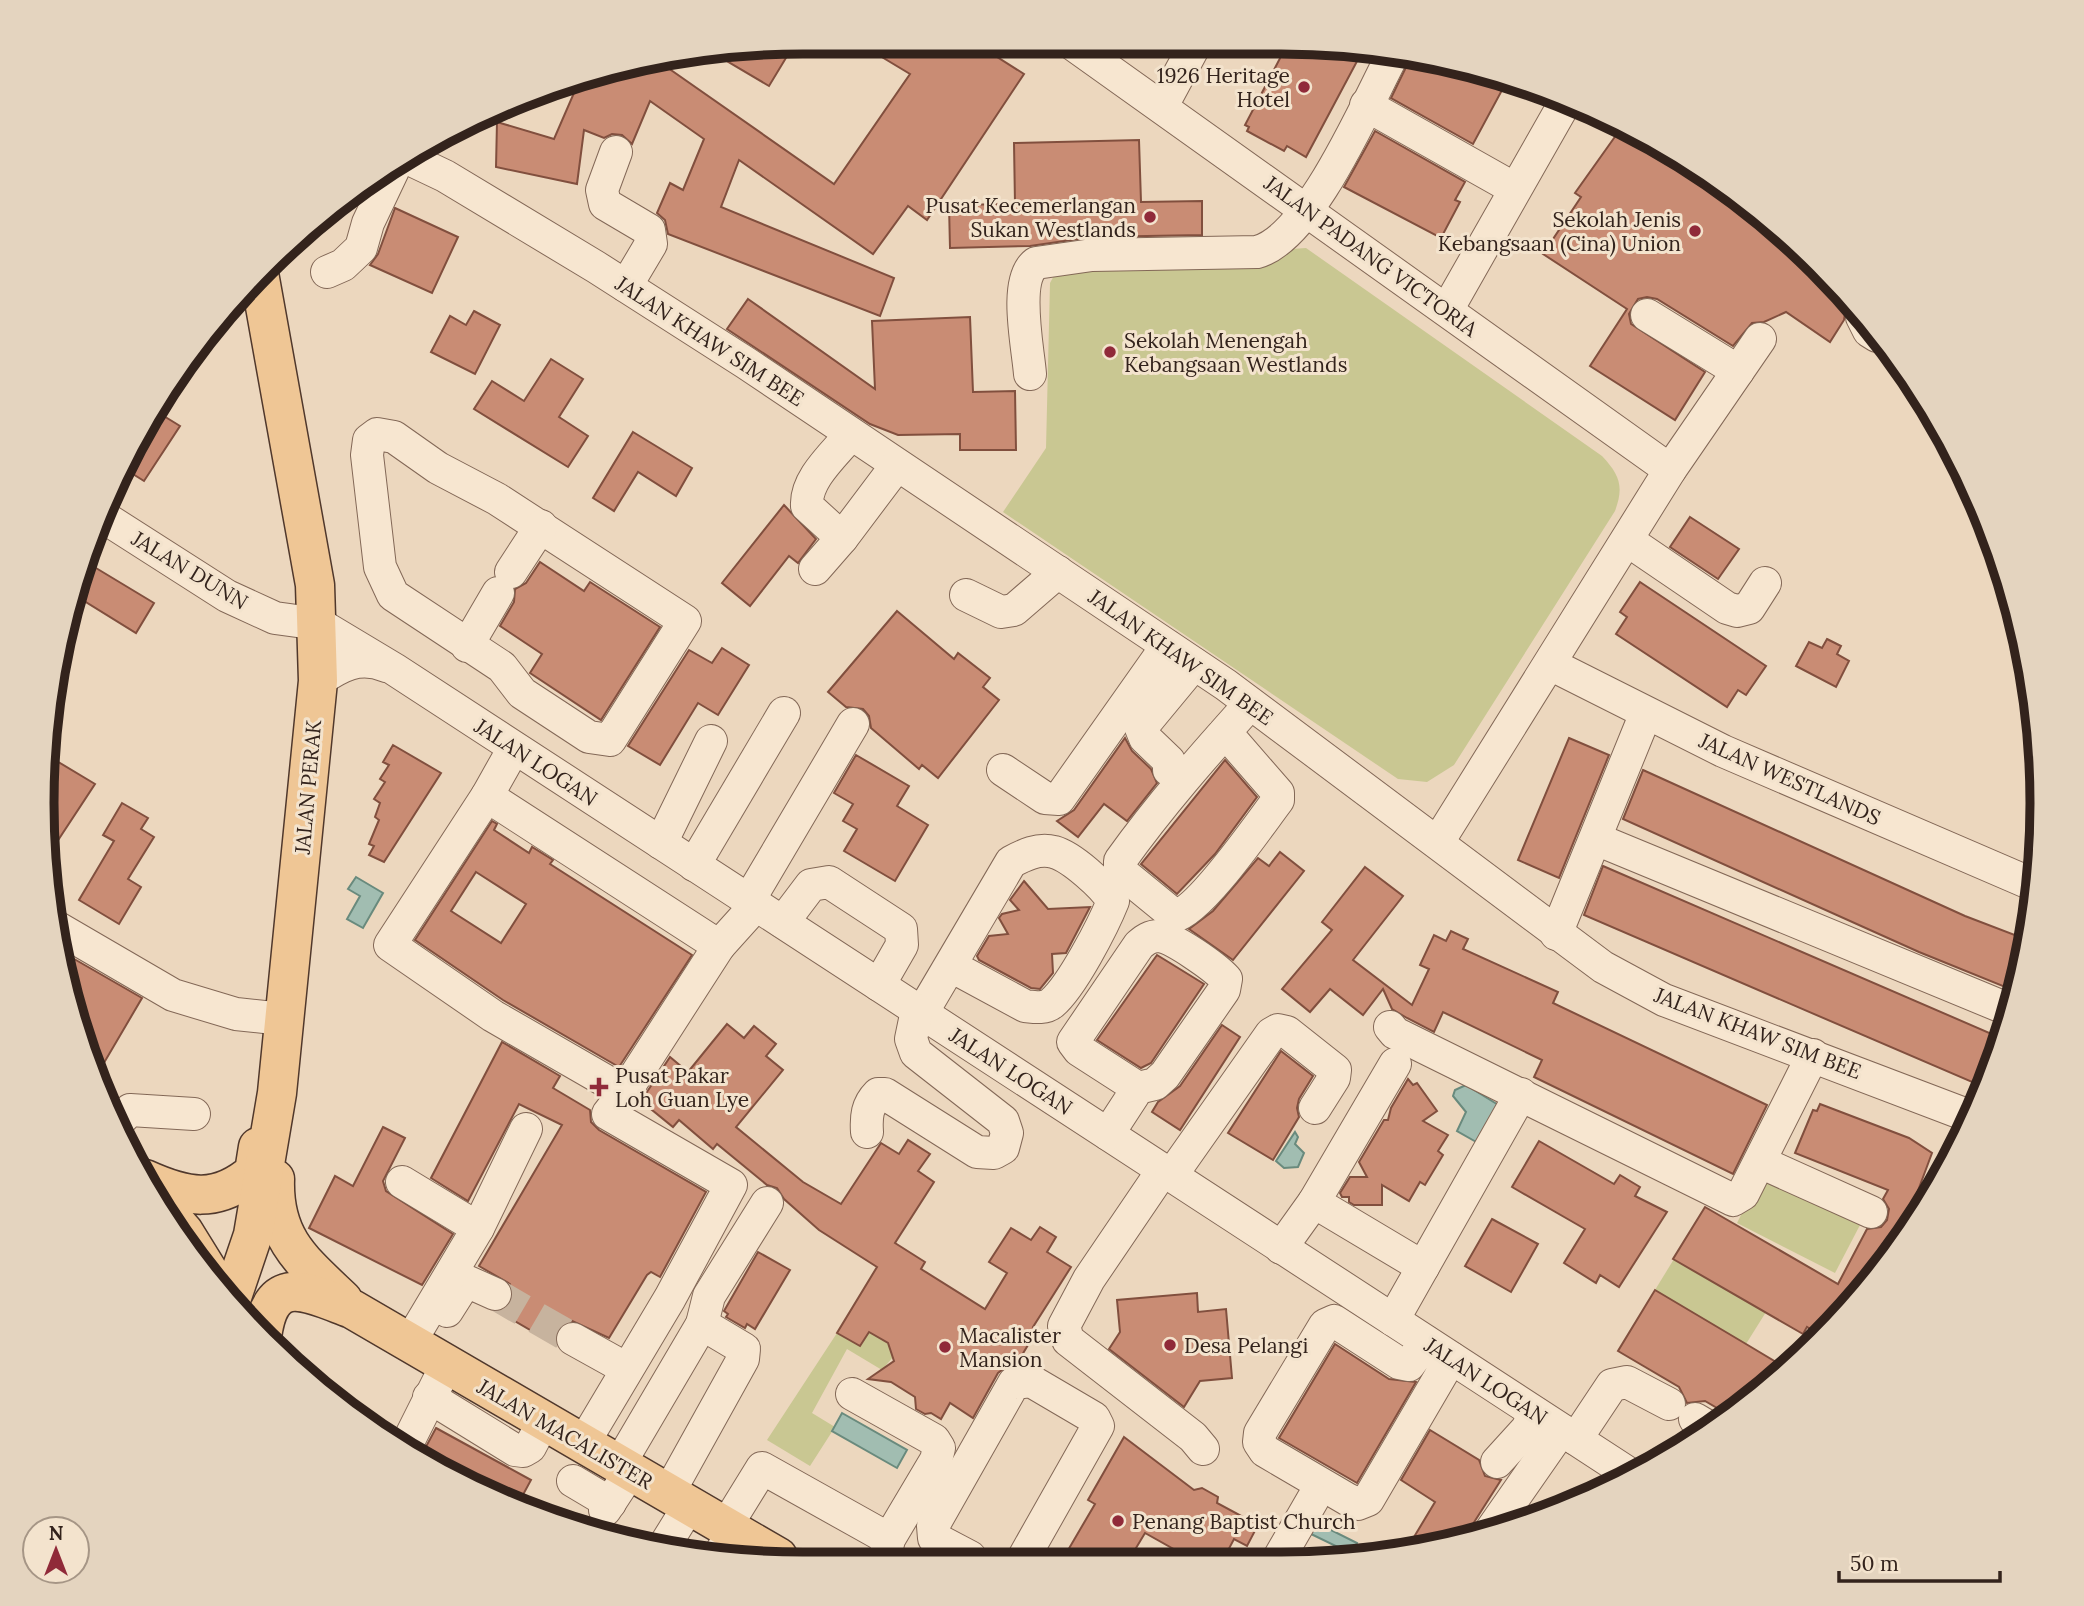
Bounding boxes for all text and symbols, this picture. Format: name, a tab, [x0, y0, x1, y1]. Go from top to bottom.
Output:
place label: 1926 Heritage Hotel	[1157, 62, 1290, 113]
marker: 1926 Heritage Hotel	[1296, 79, 1312, 95]
street label: JALAN PADANG VICTORIA	[1258, 169, 1484, 343]
place label: Pusat Kecemerlangan Sukan Westlands	[925, 192, 1136, 243]
place label: Sekolah Jenis Kebangsaan (Cina) Union	[1438, 206, 1681, 257]
marker: Pusat Kecemerlangan Sukan Westlands	[1142, 209, 1158, 225]
marker: Sekolah Jenis Kebangsaan (Cina) Union	[1687, 223, 1703, 239]
street label: JALAN KHAW SIM BEE	[610, 269, 809, 412]
place label: Sekolah Menengah Kebangsaan Westlands	[1124, 327, 1347, 378]
marker: Sekolah Menengah Kebangsaan Westlands	[1102, 344, 1118, 360]
street label: JALAN DUNN	[126, 524, 253, 615]
street label: JALAN KHAW SIM BEE	[1082, 582, 1279, 731]
street label: JALAN LOGAN	[469, 712, 603, 812]
street label: JALAN PERAK	[289, 718, 327, 856]
street label: JALAN WESTLANDS	[1694, 726, 1885, 831]
street label: JALAN KHAW SIM BEE	[1650, 981, 1865, 1085]
street label: JALAN LOGAN	[944, 1021, 1078, 1121]
place label: Pusat Pakar Loh Guan Lye	[615, 1062, 749, 1113]
marker: Pusat Pakar Loh Guan Lye	[589, 1077, 609, 1097]
place label: Macalister Mansion	[959, 1322, 1061, 1373]
street label: JALAN LOGAN	[1419, 1331, 1553, 1431]
place label: Desa Pelangi	[1184, 1332, 1308, 1359]
marker: Desa Pelangi	[1162, 1337, 1178, 1353]
marker: Macalister Mansion	[937, 1339, 953, 1355]
street label: JALAN MACALISTER	[472, 1372, 658, 1496]
place label: Penang Baptist Church	[1132, 1508, 1356, 1535]
marker: Penang Baptist Church	[1110, 1513, 1126, 1529]
north arrow	[21, 1515, 91, 1585]
text: N	[49, 1521, 64, 1545]
scale bar	[1839, 1540, 2000, 1584]
text: 50 m	[1850, 1550, 1899, 1577]

